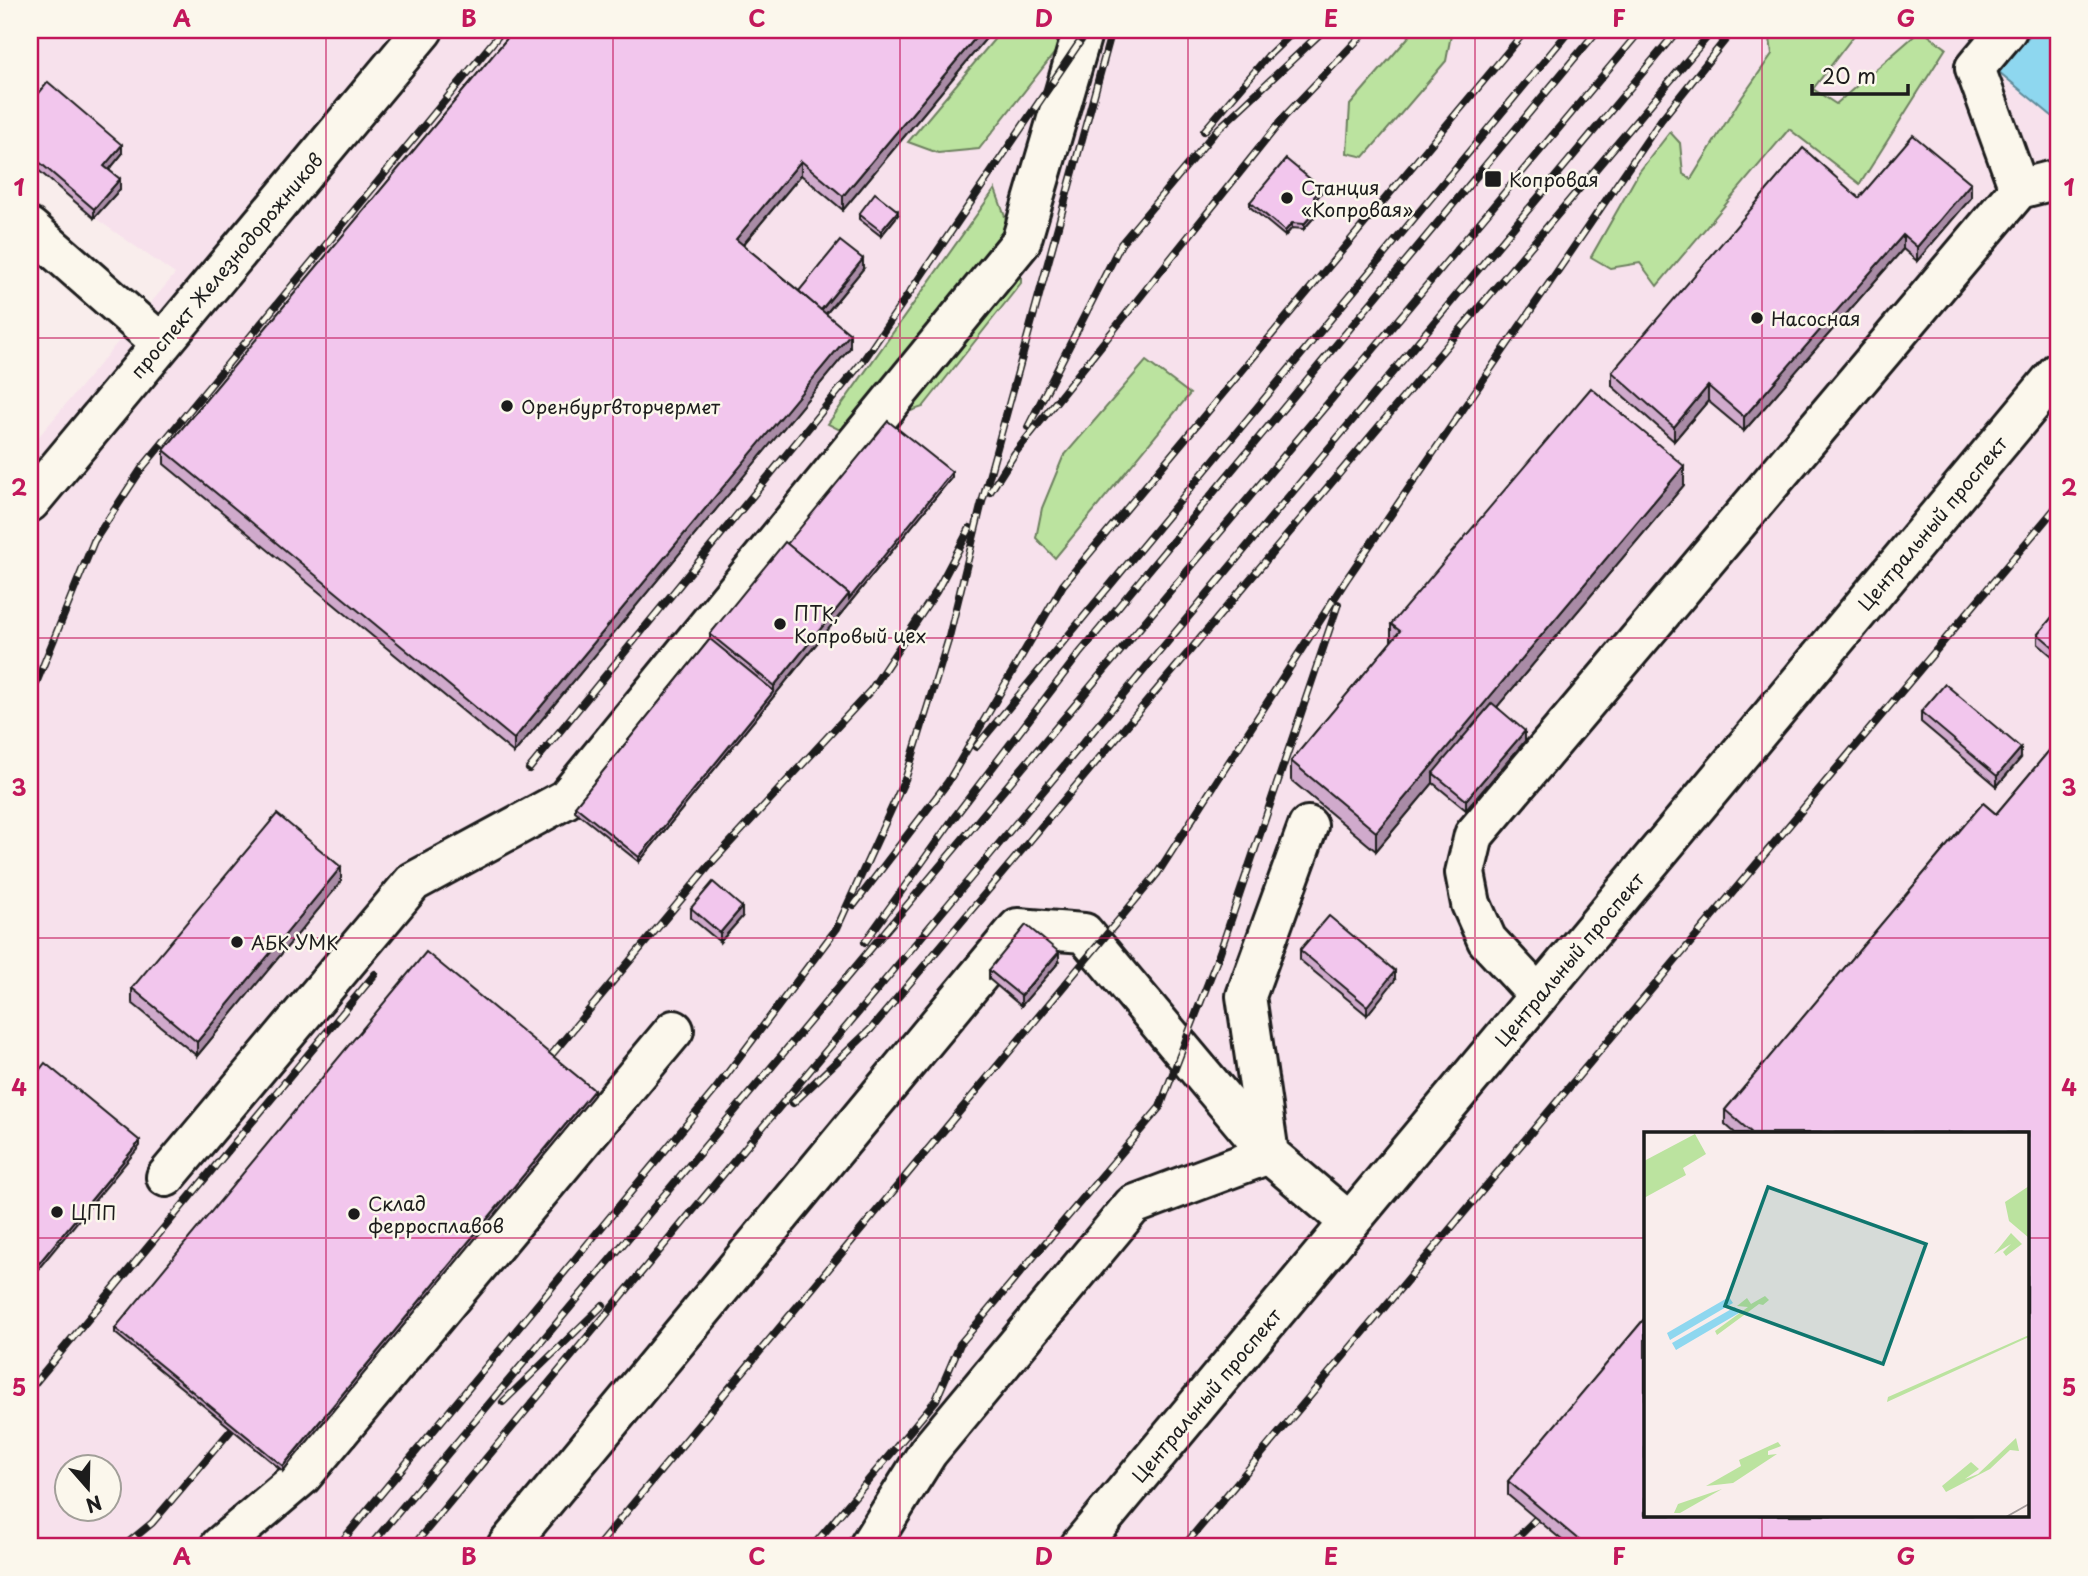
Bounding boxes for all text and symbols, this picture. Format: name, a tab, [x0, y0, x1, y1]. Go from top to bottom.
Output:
text: A	[173, 0, 191, 35]
text: B	[461, 0, 477, 35]
text: C	[748, 0, 766, 35]
text: D	[1035, 0, 1053, 35]
text: E	[1324, 0, 1338, 35]
text: F	[1612, 0, 1626, 35]
text: G	[1897, 0, 1915, 35]
scale bar	[1812, 52, 1908, 96]
text: 20 m	[1822, 59, 1876, 91]
street label: проспект Железнодорожников	[123, 146, 329, 384]
place label: Копровая	[1509, 165, 1599, 193]
text: 1	[14, 169, 25, 204]
marker: Копровая	[1483, 169, 1503, 189]
text: 1	[2064, 169, 2075, 204]
place label: Станция «Копровая»	[1301, 173, 1413, 223]
marker: Станция «Копровая»	[1279, 190, 1295, 206]
place label: Насосная	[1771, 304, 1861, 332]
marker: Насосная	[1749, 310, 1765, 326]
place label: Оренбургвторчермет	[521, 392, 721, 420]
marker: Оренбургвторчермет	[499, 398, 515, 414]
street label: Центральный проспект	[1851, 429, 2014, 616]
text: 2	[11, 469, 27, 504]
text: 2	[2061, 469, 2077, 504]
place label: ПТК, Копровый цех	[794, 599, 926, 649]
marker: ПТК, Копровый цех	[772, 616, 788, 632]
text: 3	[11, 769, 27, 804]
text: 3	[2061, 769, 2077, 804]
street label: Центральный проспект	[1488, 865, 1651, 1052]
place label: АБК УМК	[251, 928, 338, 956]
marker: АБК УМК	[229, 934, 245, 950]
text: 4	[11, 1069, 27, 1104]
text: 4	[2061, 1069, 2077, 1104]
inset map	[1644, 1132, 2028, 1516]
place label: Склад ферросплавов	[368, 1189, 504, 1239]
place label: ЦПП	[71, 1198, 116, 1226]
marker: ЦПП	[49, 1204, 65, 1220]
marker: Склад ферросплавов	[346, 1206, 362, 1222]
street label: Центральный проспект	[1125, 1301, 1288, 1488]
text: 5	[12, 1369, 26, 1404]
text: 5	[2062, 1369, 2076, 1404]
north arrow	[52, 1454, 122, 1524]
text: N	[82, 1489, 106, 1521]
text: A	[173, 1538, 191, 1573]
text: B	[461, 1538, 477, 1573]
text: C	[748, 1538, 766, 1573]
text: D	[1035, 1538, 1053, 1573]
text: E	[1324, 1538, 1338, 1573]
text: F	[1612, 1538, 1626, 1573]
text: G	[1897, 1538, 1915, 1573]

